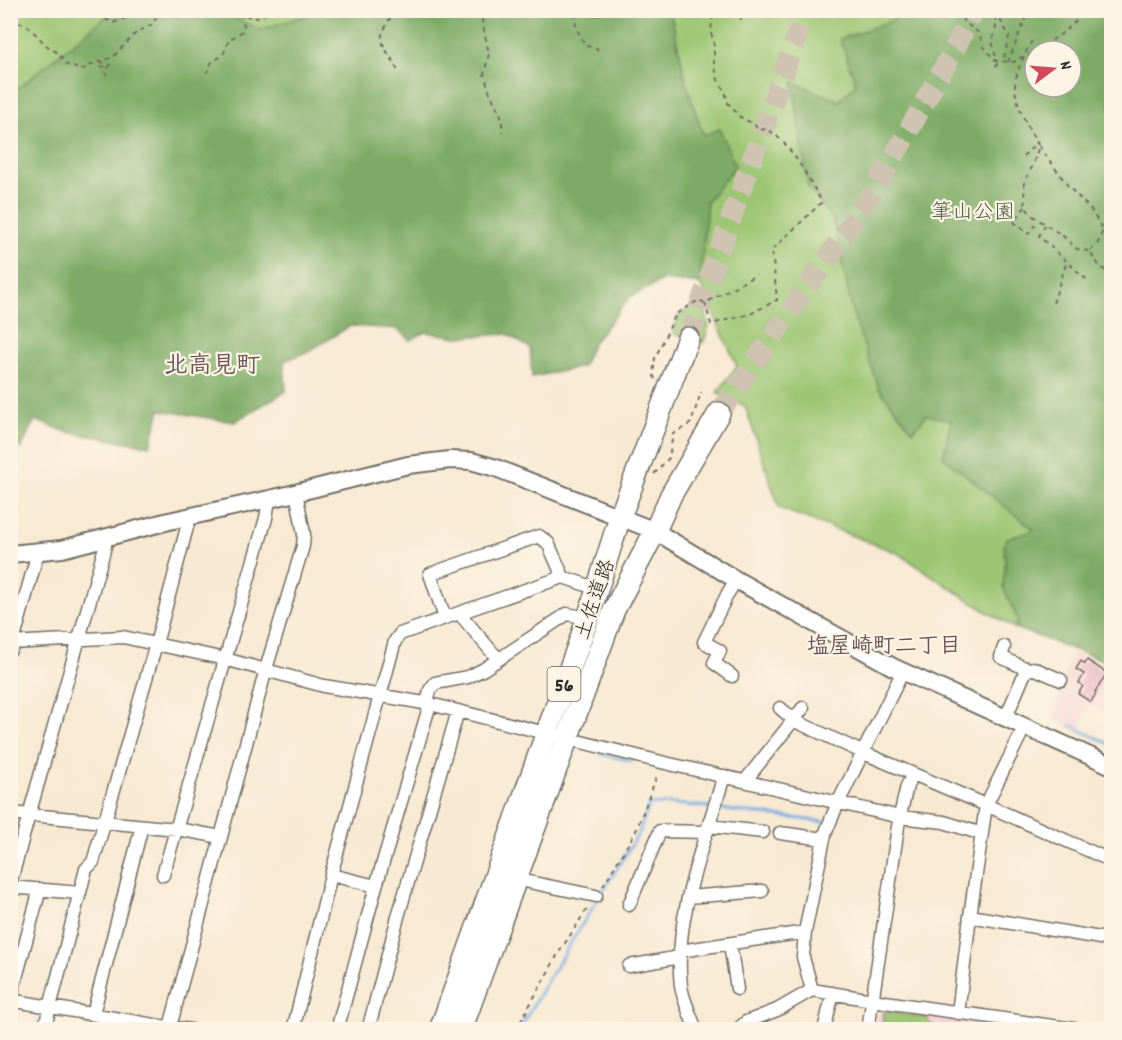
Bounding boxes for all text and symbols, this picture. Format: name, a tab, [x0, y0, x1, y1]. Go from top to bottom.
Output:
north arrow	[1023, 39, 1083, 99]
text: N	[1053, 59, 1077, 73]
park label: 筆山公園	[931, 199, 1015, 229]
district label: 北高見町	[164, 350, 260, 384]
street label: 土佐道路	[569, 555, 625, 645]
district label: 塩屋崎町二丁目	[807, 632, 961, 663]
road number: 56	[548, 667, 580, 701]

